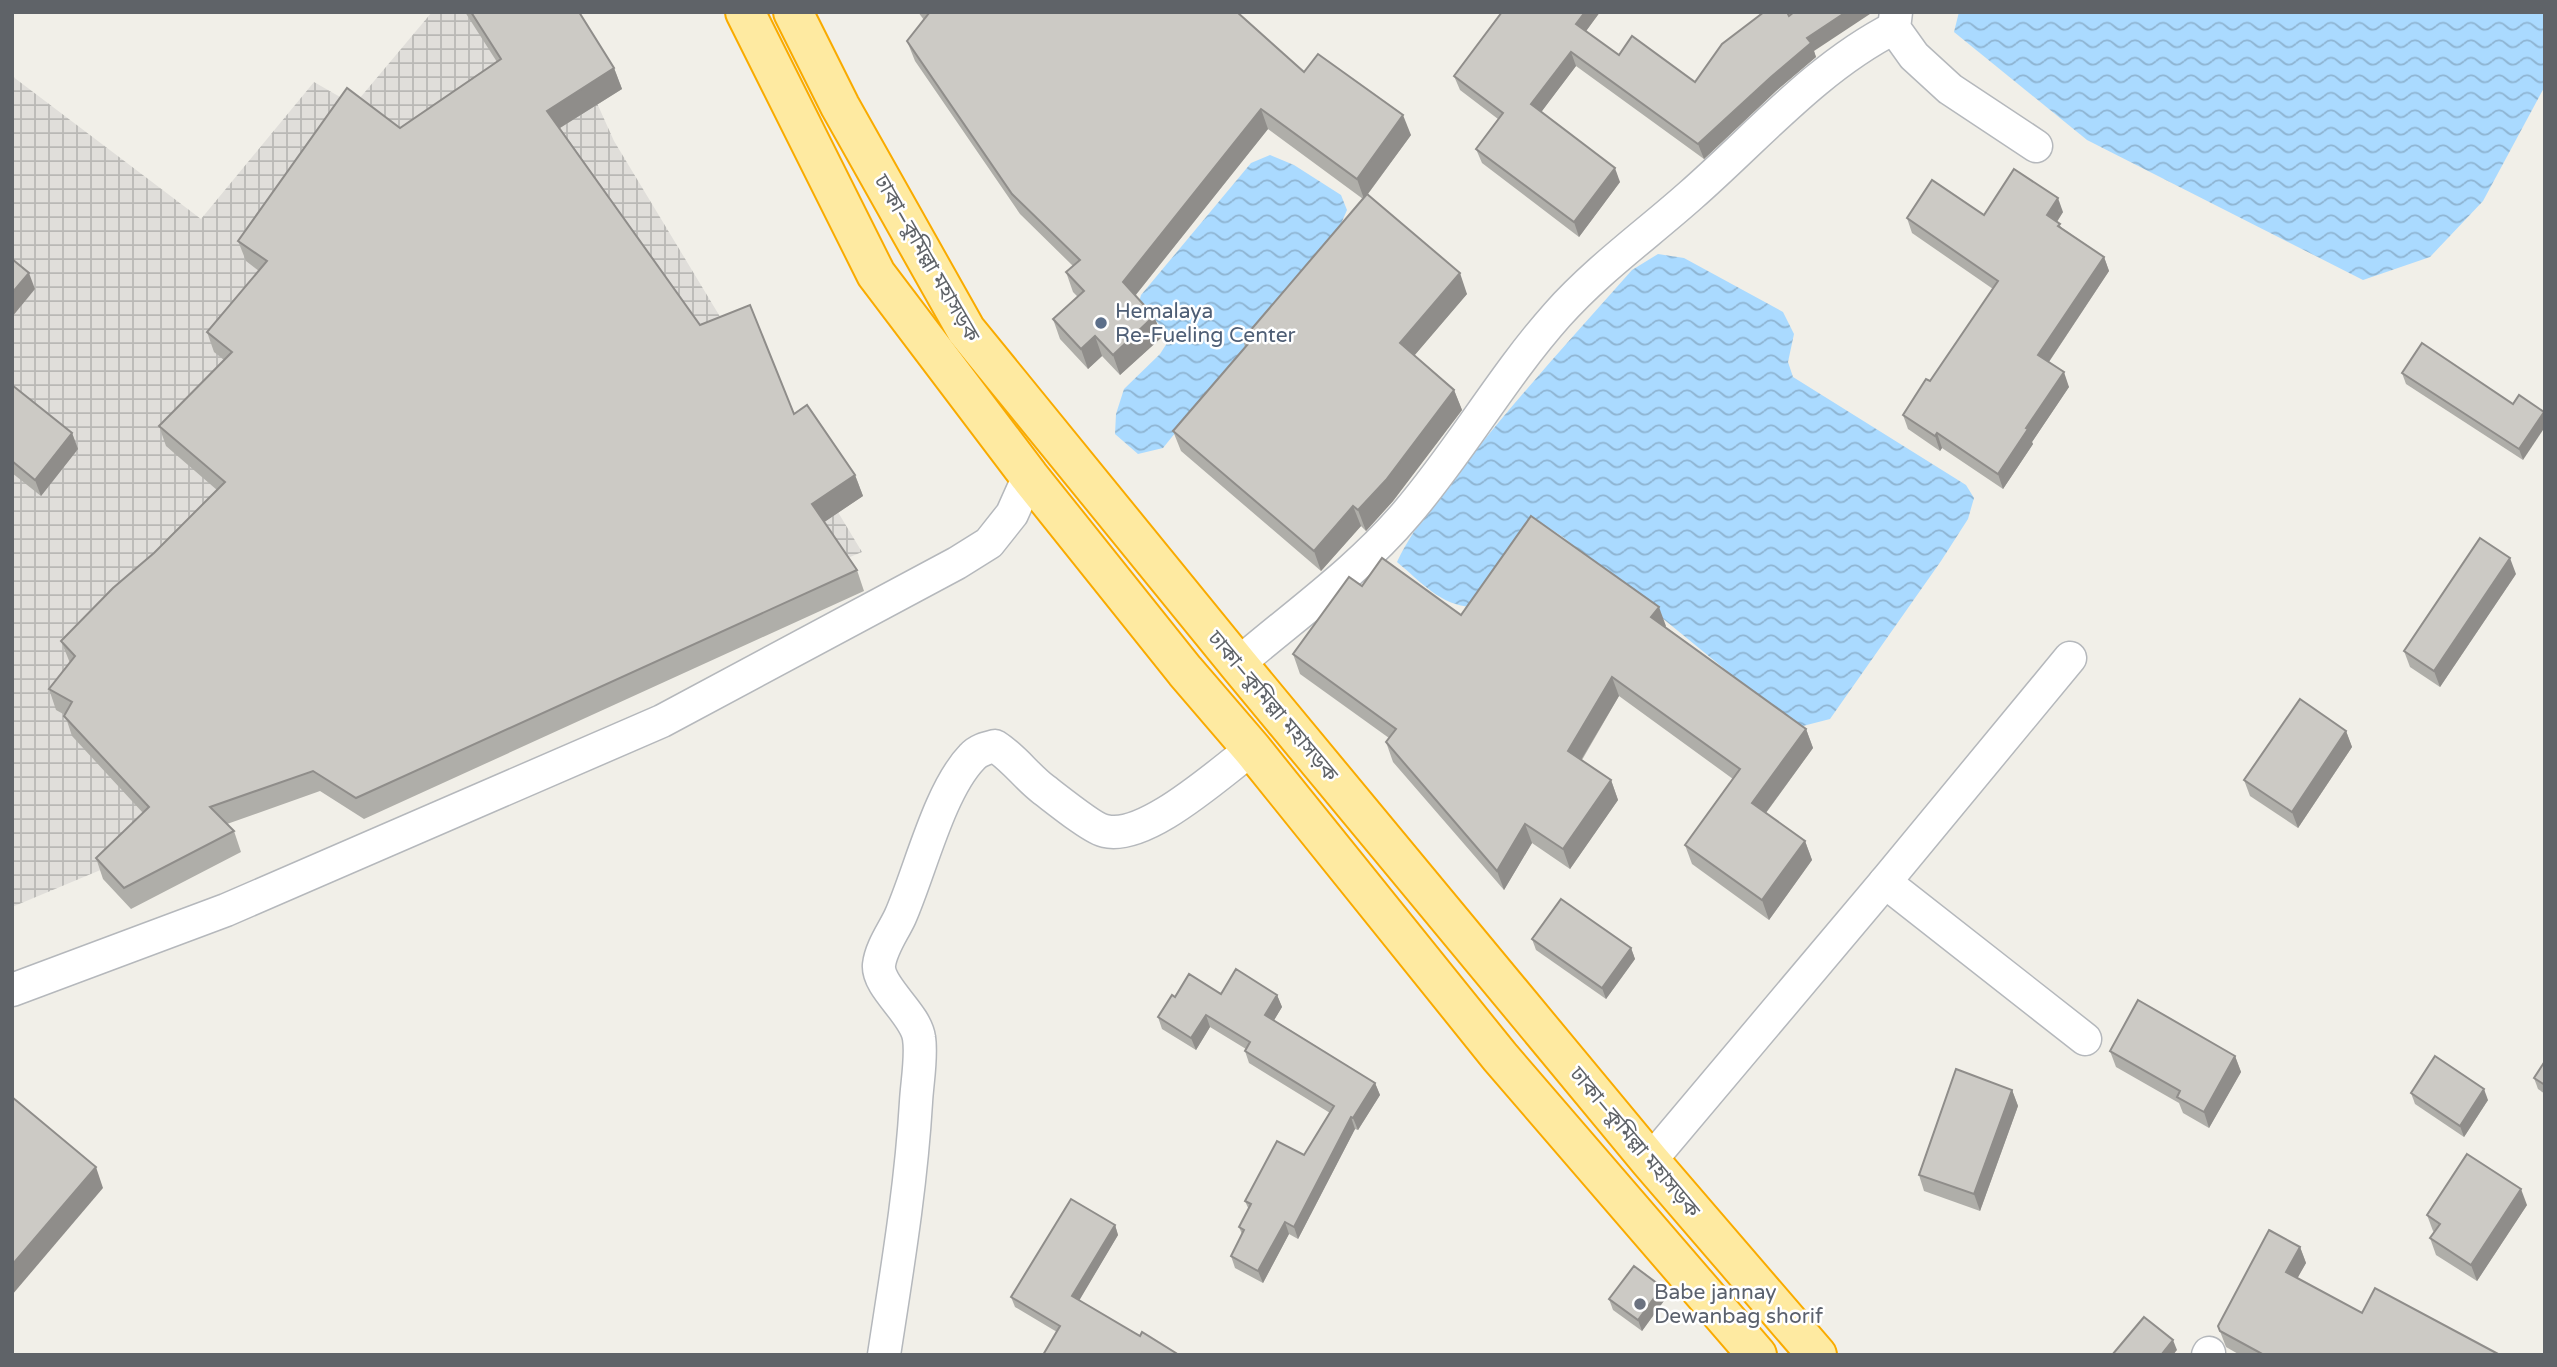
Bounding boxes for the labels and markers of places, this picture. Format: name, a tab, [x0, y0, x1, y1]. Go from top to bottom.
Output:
place label: Hemalaya Re-Fueling Center	[1115, 299, 1296, 348]
marker: Hemalaya Re-Fueling Center	[1093, 315, 1109, 331]
place label: Babe jannay Dewanbag shorif	[1654, 1280, 1823, 1329]
marker: Babe jannay Dewanbag shorif	[1632, 1296, 1648, 1312]

